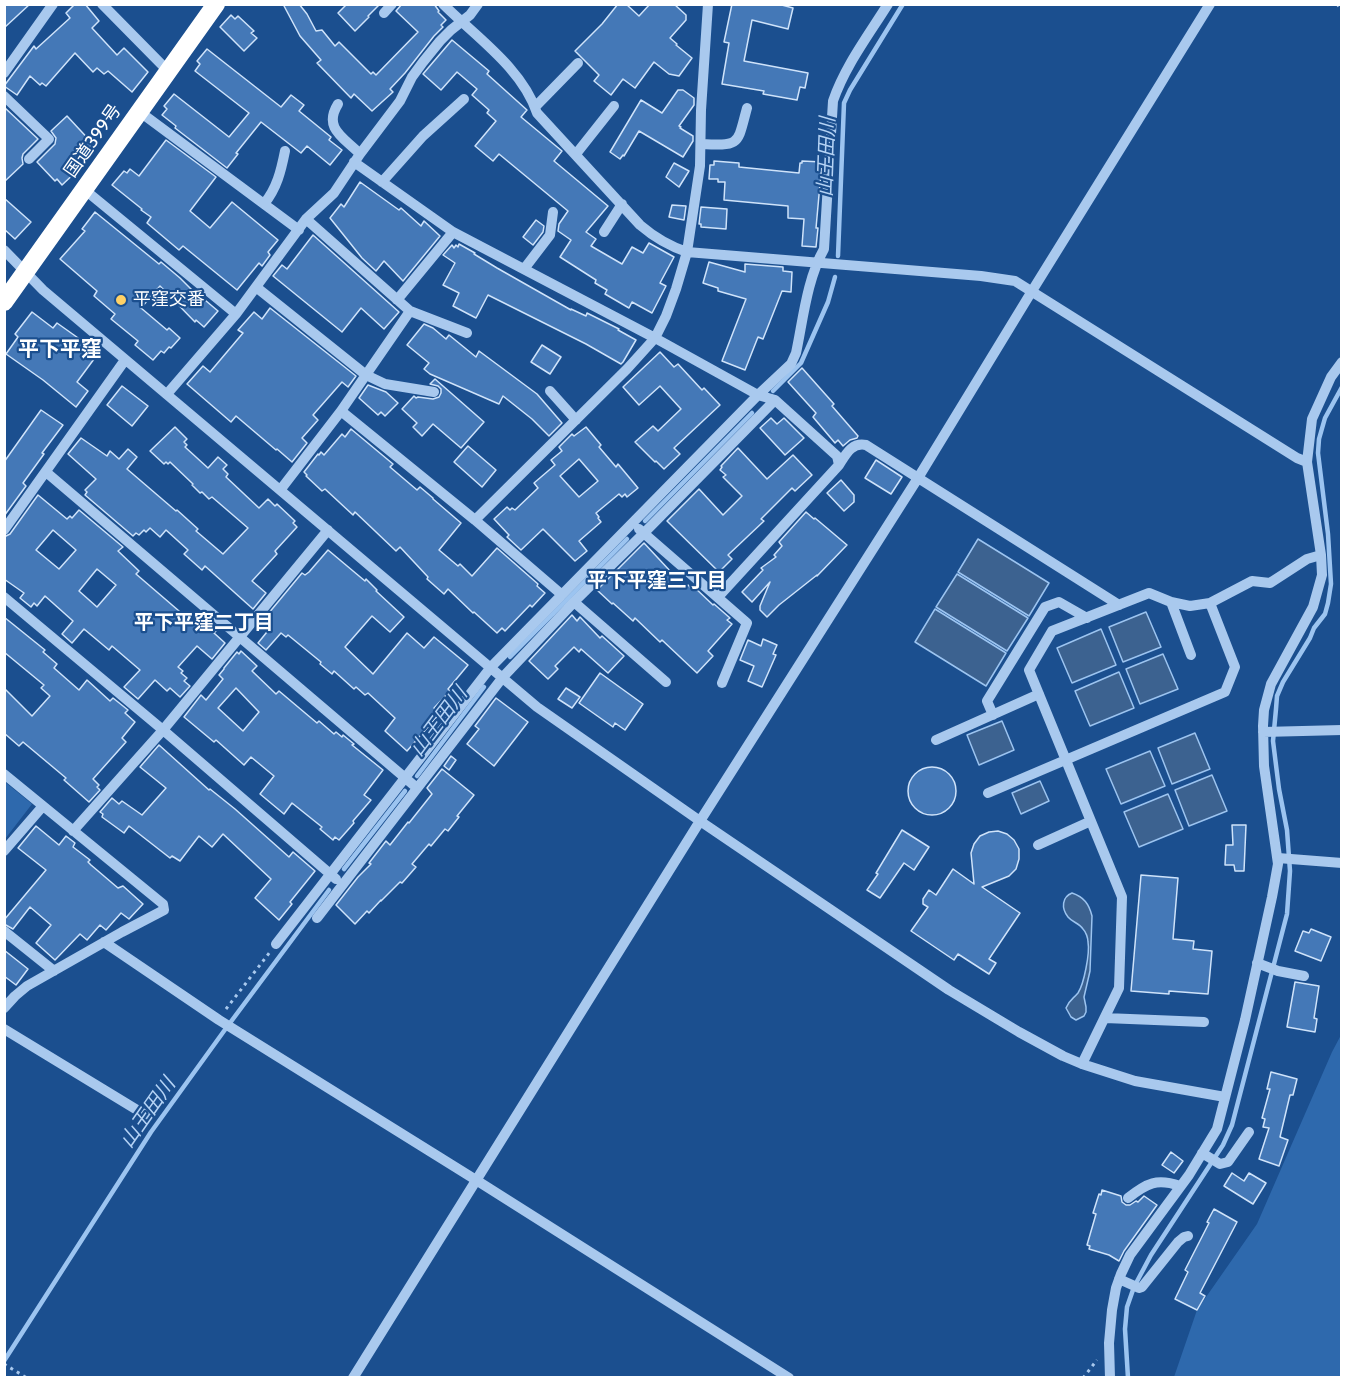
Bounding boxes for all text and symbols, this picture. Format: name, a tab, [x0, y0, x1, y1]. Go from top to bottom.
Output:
street label: 国道399号	[60, 100, 126, 182]
water label: 山王田川	[814, 117, 840, 197]
place label: 平窪交番	[133, 289, 205, 311]
marker: 平窪交番	[114, 293, 128, 307]
district label: 平下平窪	[18, 337, 102, 363]
district label: 平下平窪三丁目	[587, 569, 727, 593]
district label: 平下平窪二丁目	[134, 611, 274, 635]
water label: 山王田川	[405, 683, 473, 761]
water label: 山王田川	[115, 1073, 181, 1153]

